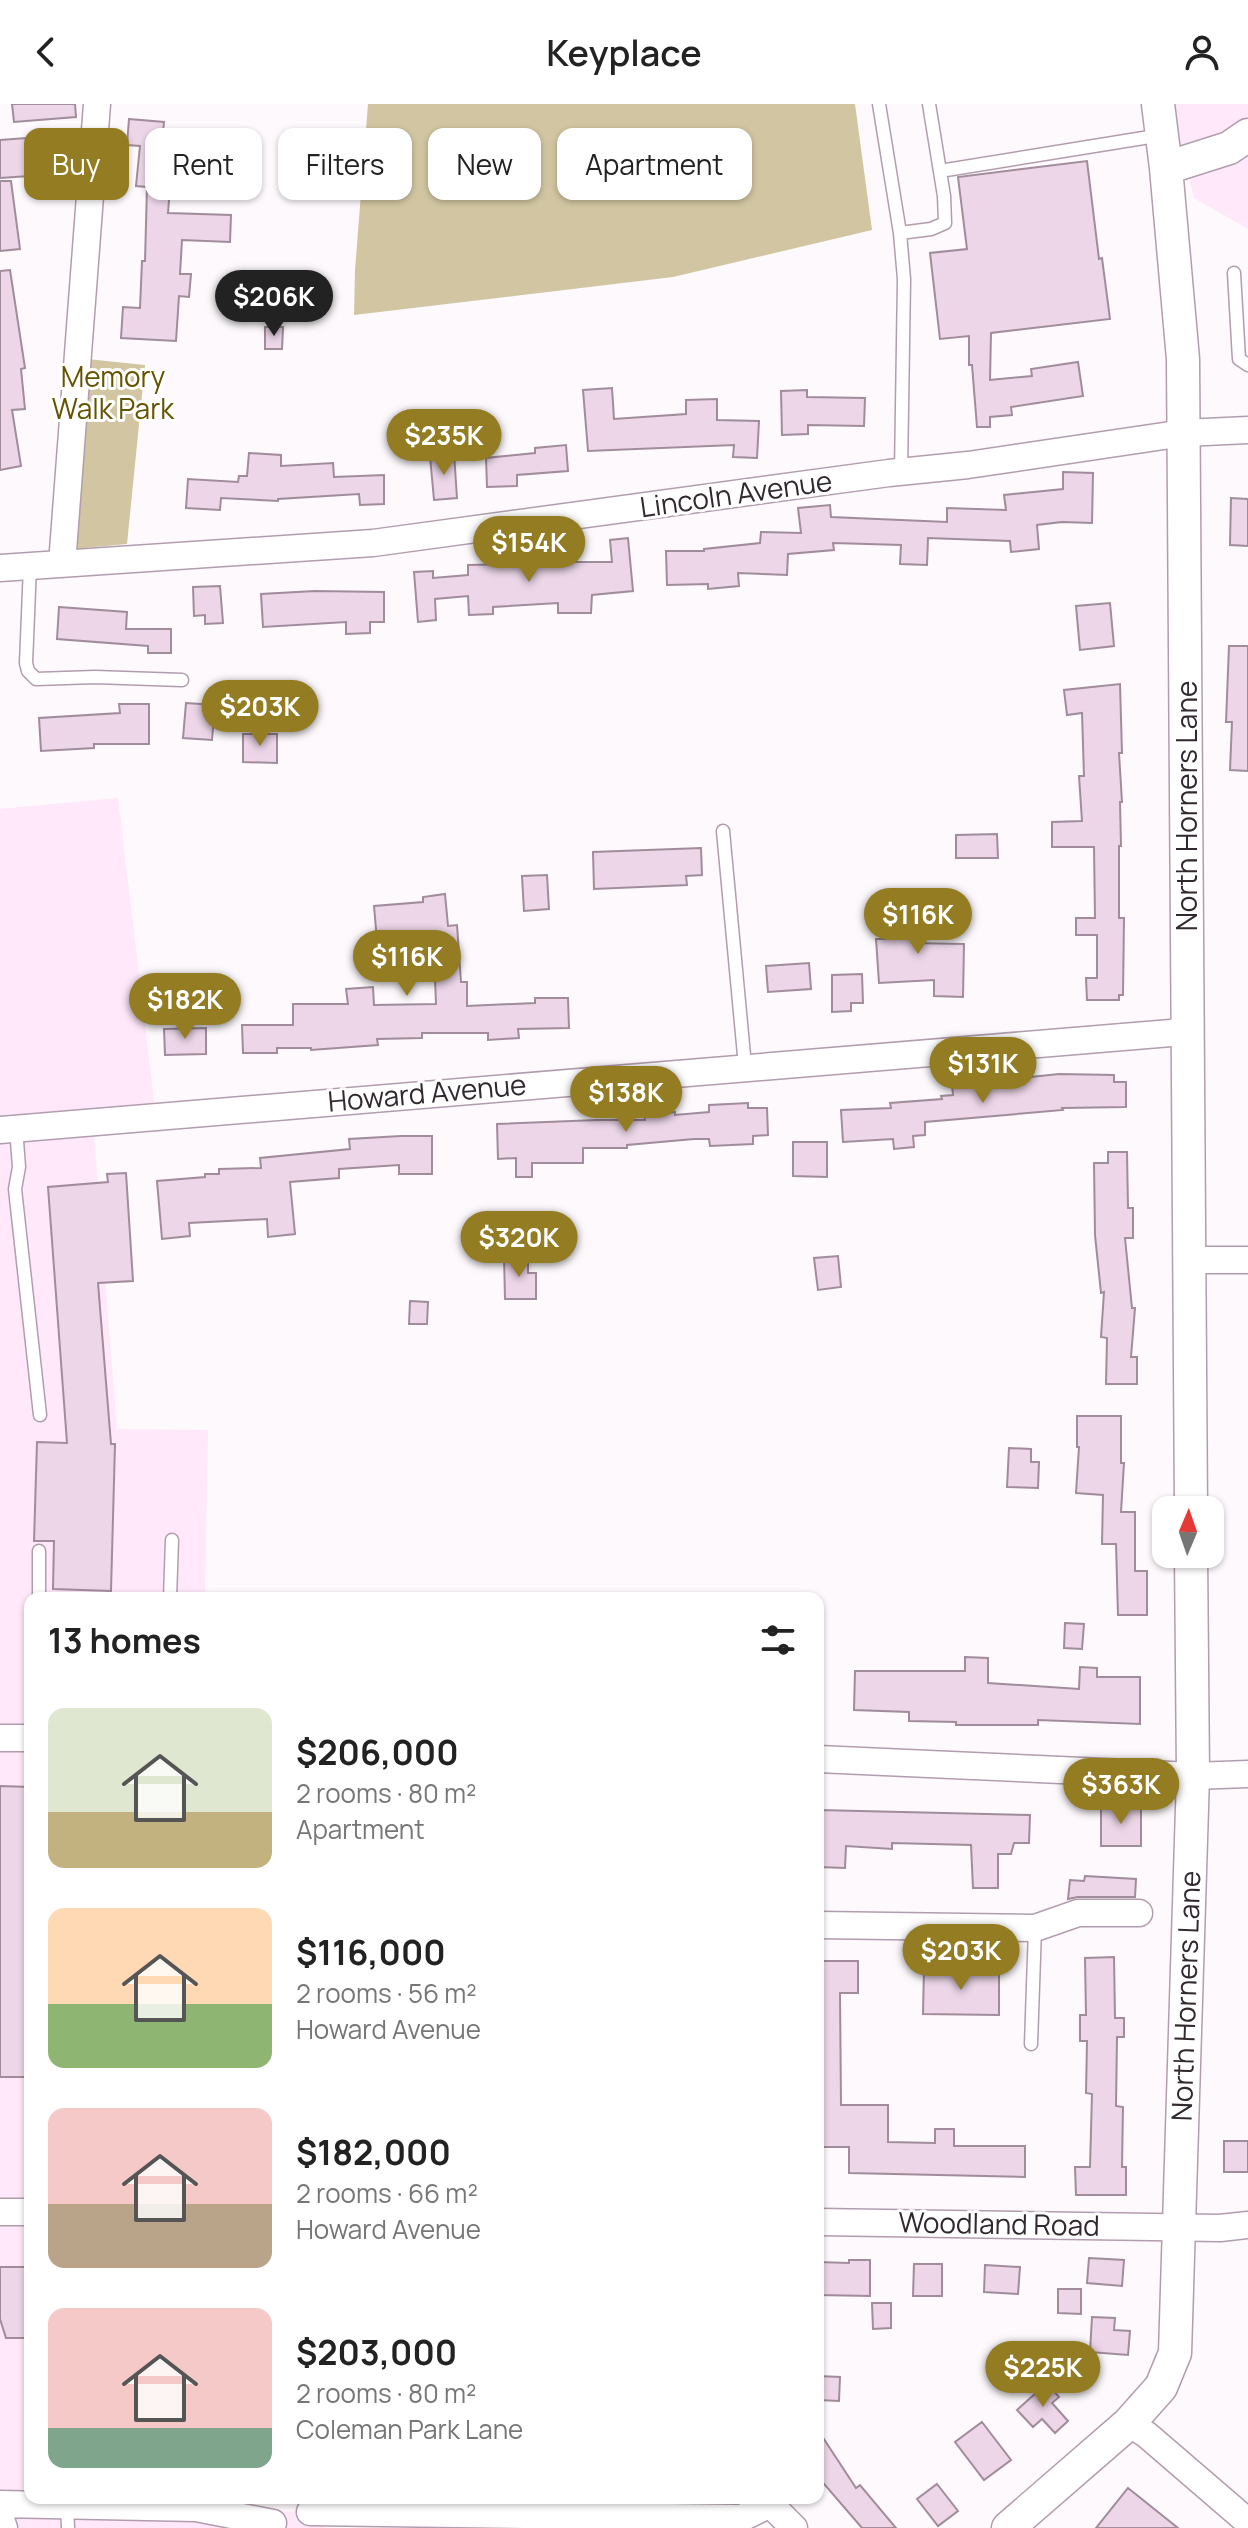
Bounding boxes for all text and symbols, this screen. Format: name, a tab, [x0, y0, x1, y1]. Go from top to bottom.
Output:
text: Keyplace	[546, 28, 702, 77]
icon: back	[24, 30, 68, 74]
icon: person	[1180, 30, 1224, 74]
chip: Buy	[24, 128, 129, 200]
chip: Rent	[145, 128, 262, 200]
chip: Filters	[278, 128, 412, 200]
chip: New	[428, 128, 541, 200]
chip: Apartment	[557, 128, 752, 200]
pin: $206K	[218, 270, 330, 338]
text: $206K	[233, 278, 315, 314]
park label: Memory Walk Park	[52, 357, 175, 427]
pin: $235K	[388, 409, 500, 477]
text: $235K	[405, 417, 484, 453]
street label: Lincoln Avenue	[637, 461, 834, 525]
pin: $154K	[473, 516, 585, 584]
text: $154K	[491, 524, 567, 560]
pin: $203K	[204, 680, 316, 748]
street label: North Horners Lane	[1167, 681, 1205, 931]
text: $203K	[220, 688, 300, 724]
pin: $116K	[862, 888, 974, 956]
text: $116K	[882, 896, 954, 932]
pin: $116K	[351, 930, 463, 998]
text: $116K	[371, 938, 443, 974]
pin: $182K	[129, 973, 241, 1041]
text: $182K	[147, 981, 223, 1017]
pin: $131K	[927, 1037, 1039, 1105]
text: $131K	[947, 1045, 1019, 1081]
street label: Howard Avenue	[326, 1064, 528, 1120]
pin: $138K	[570, 1066, 682, 1134]
text: $138K	[588, 1074, 664, 1110]
pin: $320K	[463, 1211, 575, 1279]
text: $320K	[479, 1219, 559, 1255]
north arrow	[1152, 1496, 1224, 1568]
map controls	[1152, 1496, 1224, 1568]
text: 13 homes	[48, 1617, 201, 1663]
icon: filters	[756, 1618, 800, 1662]
text: $206,000	[296, 1729, 459, 1775]
icon: home	[112, 1740, 208, 1836]
pin: $363K	[1065, 1758, 1177, 1826]
text: $363K	[1081, 1766, 1161, 1802]
text: 2 rooms · 80 m²	[296, 1775, 476, 1811]
text: Apartment	[296, 1811, 425, 1847]
street label: North Horners Lane	[1162, 1870, 1208, 2122]
pin: $203K	[905, 1924, 1017, 1992]
text: $116,000	[296, 1929, 446, 1975]
text: $203K	[921, 1932, 1001, 1968]
icon: home	[112, 1940, 208, 2036]
text: 2 rooms · 56 m²	[296, 1975, 477, 2011]
text: Howard Avenue	[296, 2011, 481, 2047]
text: $182,000	[296, 2129, 451, 2175]
icon: home	[112, 2140, 208, 2236]
text: 2 rooms · 66 m²	[296, 2175, 478, 2211]
street label: Woodland Road	[898, 2202, 1100, 2244]
text: Howard Avenue	[296, 2211, 481, 2247]
text: $203,000	[296, 2329, 457, 2375]
icon: home	[112, 2340, 208, 2436]
pin: $225K	[987, 2341, 1099, 2409]
text: $225K	[1003, 2349, 1083, 2385]
text: 2 rooms · 80 m²	[296, 2375, 476, 2411]
text: Coleman Park Lane	[296, 2411, 523, 2447]

